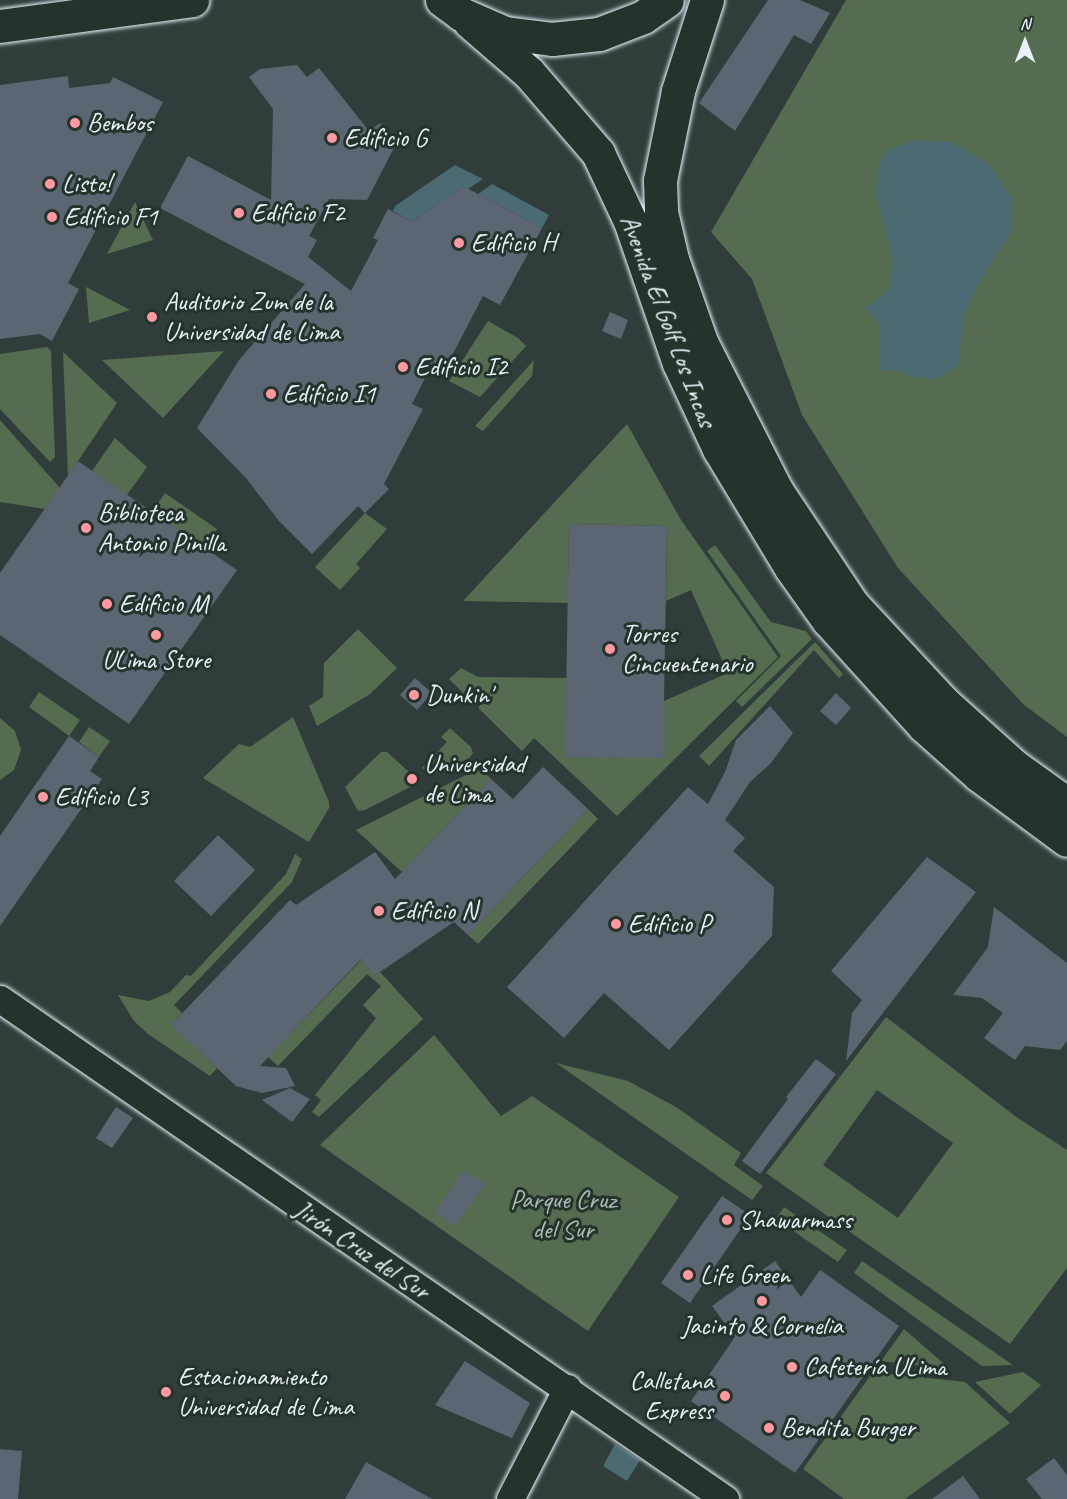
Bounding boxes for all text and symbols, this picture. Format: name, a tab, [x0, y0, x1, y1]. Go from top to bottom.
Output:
north arrow	[995, 12, 1055, 72]
text: N	[1020, 14, 1030, 34]
place label: Bembos	[87, 107, 153, 139]
marker: Bembos	[68, 116, 82, 130]
place label: Edificio G	[344, 122, 427, 154]
marker: Edificio G	[325, 131, 339, 145]
place label: Listo!	[62, 168, 110, 200]
marker: Listo!	[43, 177, 57, 191]
place label: Edificio F2	[251, 197, 345, 229]
place label: Edificio F1	[64, 201, 158, 233]
marker: Edificio F2	[232, 206, 246, 220]
marker: Edificio F1	[45, 210, 59, 224]
street label: Avenida El Golf Los Incas	[613, 210, 723, 432]
place label: Edificio H	[471, 227, 556, 259]
marker: Edificio H	[452, 236, 466, 250]
place label: Auditorio Zum de la Universidad de Lima	[164, 286, 337, 348]
marker: Auditorio Zum de la Universidad de Lima	[145, 310, 159, 324]
place label: Edificio I2	[415, 351, 507, 383]
marker: Edificio I2	[396, 360, 410, 374]
place label: Edificio I1	[283, 378, 375, 410]
marker: Edificio I1	[264, 387, 278, 401]
place label: Biblioteca Antonio Pinilla	[98, 497, 226, 558]
marker: Biblioteca Antonio Pinilla	[79, 521, 93, 535]
place label: Edificio M	[119, 588, 208, 620]
marker: Edificio M	[100, 597, 114, 611]
place label: Torres Cincuentenario	[622, 618, 752, 680]
marker: ULima Store	[149, 628, 163, 642]
marker: Torres Cincuentenario	[603, 642, 617, 656]
place label: ULima Store	[102, 644, 210, 676]
place label: Dunkin'	[426, 679, 491, 711]
marker: Dunkin'	[407, 688, 421, 702]
place label: Universidad de Lima	[424, 748, 525, 810]
marker: Universidad de Lima	[405, 772, 419, 786]
place label: Edificio L3	[55, 781, 148, 813]
marker: Edificio L3	[36, 790, 50, 804]
place label: Edificio N	[391, 895, 477, 927]
marker: Edificio N	[372, 904, 386, 918]
place label: Edificio P	[628, 908, 710, 940]
marker: Edificio P	[609, 917, 623, 931]
park label: Parque Cruz del Sur	[510, 1184, 616, 1246]
street label: Jirón Cruz del Sur	[289, 1194, 435, 1306]
place label: Shawarmass	[739, 1204, 852, 1236]
marker: Shawarmass	[720, 1213, 734, 1227]
place label: Life Green	[700, 1259, 789, 1291]
marker: Life Green	[681, 1268, 695, 1282]
marker: Jacinto & Cornelia	[755, 1294, 769, 1308]
place label: Jacinto & Cornelia	[681, 1310, 843, 1342]
place label: Cafetería ULima	[804, 1351, 946, 1383]
marker: Cafetería ULima	[785, 1360, 799, 1374]
place label: Estacionamiento Universidad de Lima	[178, 1361, 351, 1422]
place label: Calletana Express	[630, 1365, 713, 1426]
marker: Estacionamiento Universidad de Lima	[159, 1385, 173, 1399]
marker: Calletana Express	[718, 1389, 732, 1403]
place label: Bendita Burger	[781, 1412, 915, 1444]
marker: Bendita Burger	[762, 1421, 776, 1435]

